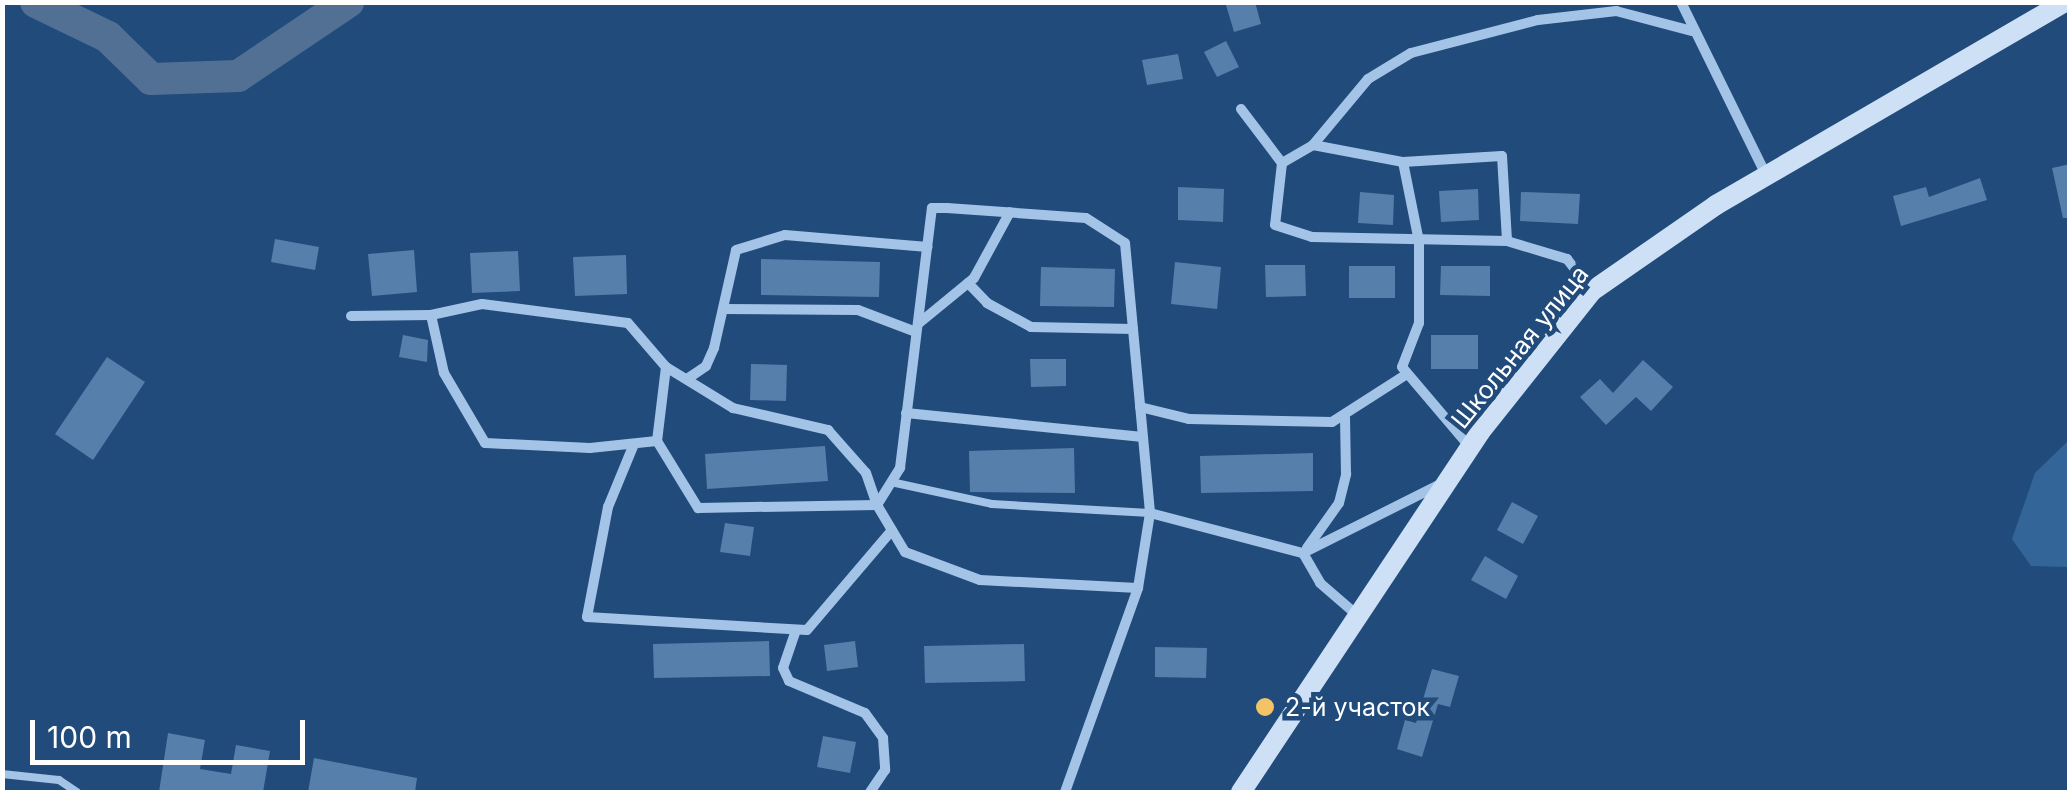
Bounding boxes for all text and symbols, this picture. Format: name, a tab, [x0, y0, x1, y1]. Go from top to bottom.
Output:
street label: Школьная улица	[1445, 259, 1595, 435]
place label: 2-й участок	[1285, 692, 1430, 722]
marker: 2-й участок	[1254, 696, 1276, 718]
scale bar	[35, 700, 310, 762]
text: 100 m	[47, 719, 132, 755]

